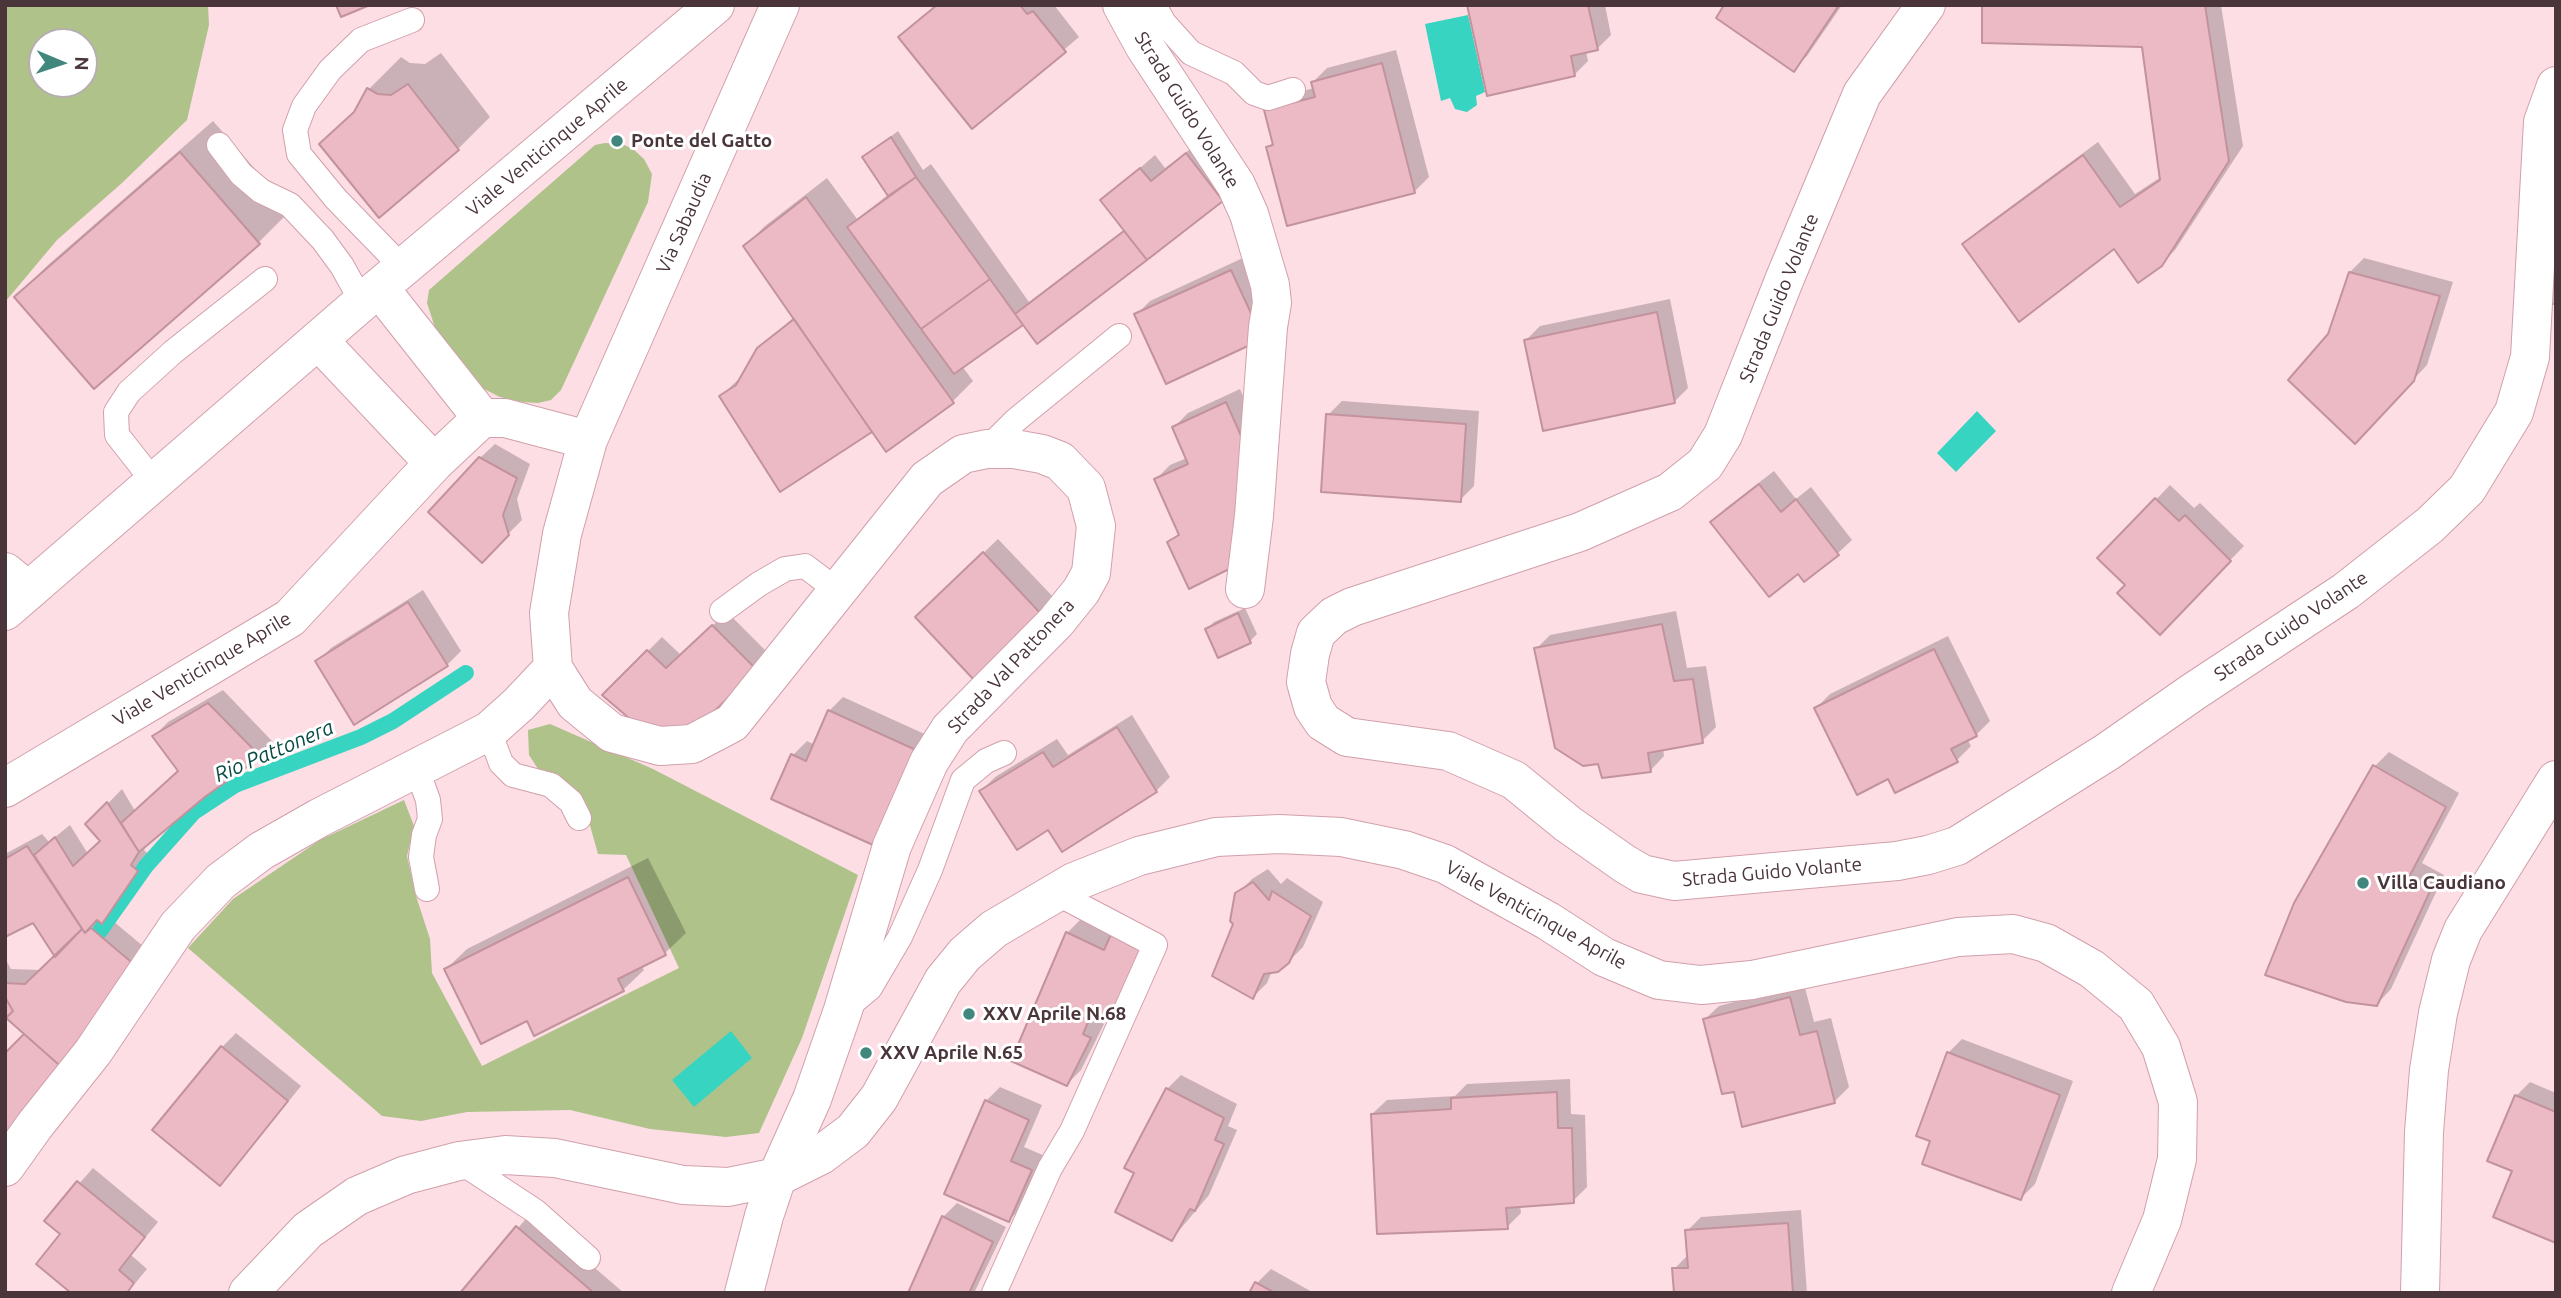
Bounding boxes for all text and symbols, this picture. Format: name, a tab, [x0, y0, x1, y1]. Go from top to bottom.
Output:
north arrow	[28, 28, 98, 98]
street label: Strada Guido Volante	[1130, 28, 1244, 192]
text: N	[71, 56, 93, 71]
street label: Viale Venticinque Aprile	[462, 73, 632, 221]
place label: Ponte del Gatto	[631, 130, 772, 152]
marker: Ponte del Gatto	[609, 133, 625, 149]
street label: Via Sabaudia	[652, 169, 716, 277]
street label: Strada Guido Volante	[1735, 210, 1823, 386]
street label: Strada Guido Volante	[2210, 566, 2372, 686]
street label: Strada Val Pattonera	[943, 594, 1079, 738]
street label: Viale Venticinque Aprile	[109, 607, 295, 731]
water label: Rio Pattonera	[211, 715, 337, 787]
street label: Strada Guido Volante	[1681, 853, 1863, 891]
street label: Viale Venticinque Aprile	[1441, 856, 1631, 974]
place label: Villa Caudiano	[2377, 872, 2506, 894]
marker: Villa Caudiano	[2355, 875, 2371, 891]
place label: XXV Aprile N.68	[983, 1003, 1126, 1025]
marker: XXV Aprile N.68	[961, 1006, 977, 1022]
place label: XXV Aprile N.65	[880, 1042, 1023, 1064]
marker: XXV Aprile N.65	[858, 1045, 874, 1061]

